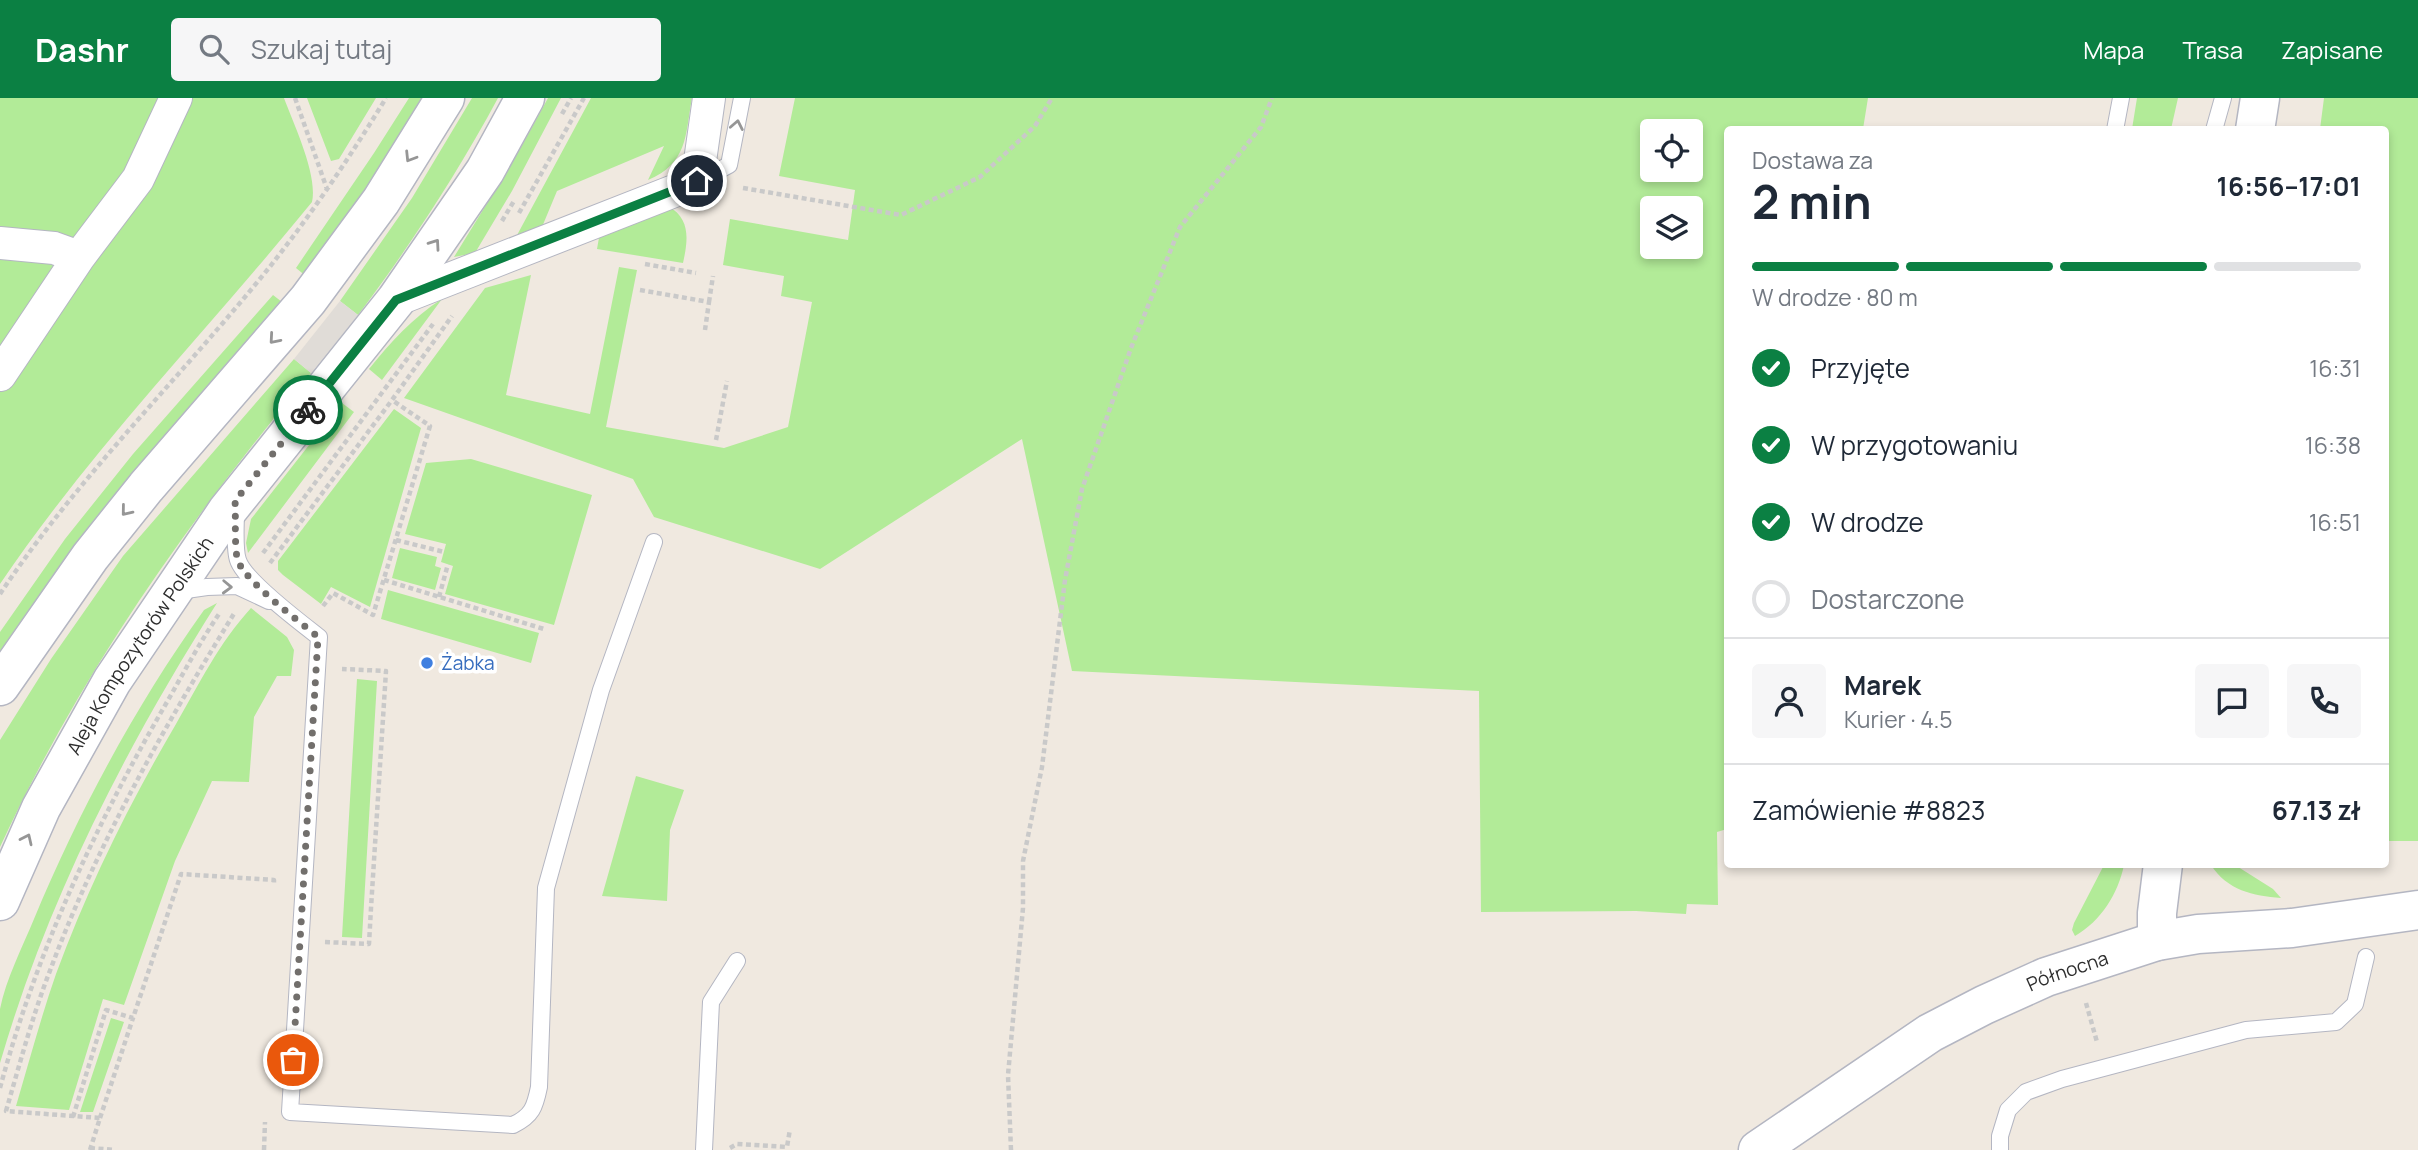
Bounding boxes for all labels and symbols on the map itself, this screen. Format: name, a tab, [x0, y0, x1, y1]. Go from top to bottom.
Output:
one-way arrow	[729, 119, 744, 131]
one-way arrow	[406, 149, 419, 162]
pin	[667, 151, 727, 211]
one-way arrow	[427, 239, 439, 252]
one-way arrow	[270, 331, 282, 344]
courier	[273, 375, 343, 445]
one-way arrow	[122, 503, 134, 516]
street label: Aleja Kompozytorów Polskich	[60, 531, 219, 759]
one-way arrow	[222, 579, 233, 595]
place label: Żabka	[441, 650, 494, 676]
marker: Żabka	[419, 655, 435, 671]
one-way arrow	[19, 834, 33, 846]
street label: Północna	[2022, 945, 2111, 997]
pin	[263, 1030, 323, 1090]

